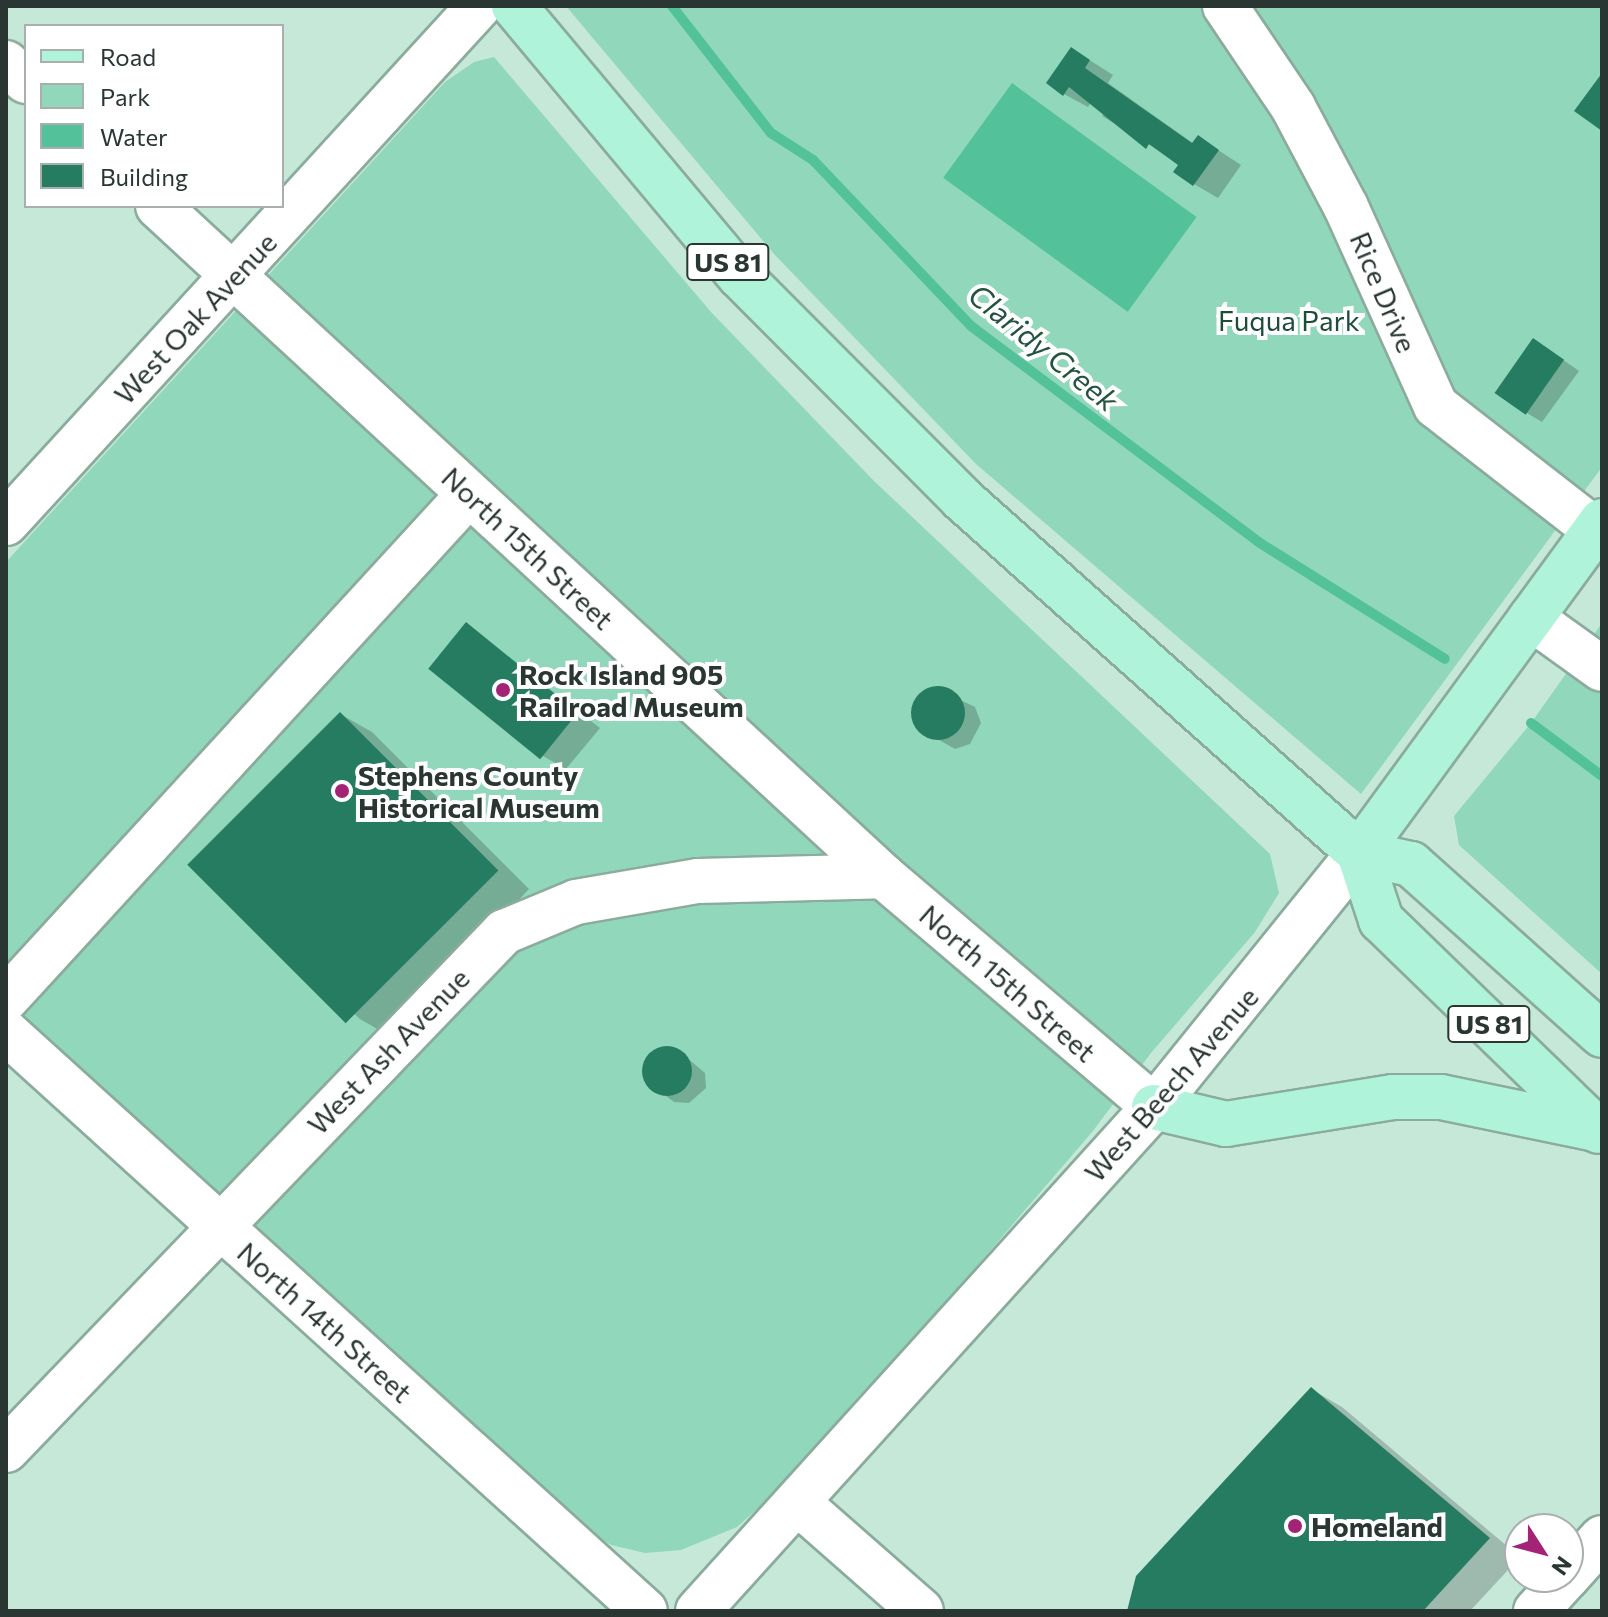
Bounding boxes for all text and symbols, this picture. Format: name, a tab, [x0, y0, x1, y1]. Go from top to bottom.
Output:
legend	[24, 24, 284, 208]
text: Road	[100, 42, 156, 71]
text: Park	[100, 82, 150, 111]
text: Water	[100, 122, 168, 151]
text: Building	[100, 162, 188, 191]
street label: West Oak Avenue	[107, 225, 283, 411]
street label: Rice Drive	[1344, 227, 1424, 357]
road number: US 81	[686, 240, 770, 284]
water label: Claridy Creek	[962, 276, 1126, 418]
park label: Fuqua Park	[1218, 303, 1360, 337]
street label: North 15th Street	[435, 460, 621, 636]
place label: Rock Island 905 Railroad Museum	[519, 657, 744, 723]
marker: Rock Island 905 Railroad Museum	[494, 681, 512, 699]
place label: Stephens County Historical Museum	[358, 758, 600, 824]
marker: Stephens County Historical Museum	[333, 782, 351, 800]
street label: North 15th Street	[913, 897, 1103, 1069]
street label: West Ash Avenue	[300, 961, 476, 1141]
street label: West Beech Avenue	[1077, 980, 1265, 1188]
road number: US 81	[1447, 1002, 1531, 1046]
street label: North 14th Street	[231, 1235, 419, 1409]
place label: Homeland	[1311, 1509, 1443, 1543]
north arrow	[1504, 1513, 1584, 1593]
marker: Homeland	[1286, 1517, 1304, 1535]
text: N	[1546, 1552, 1578, 1581]

